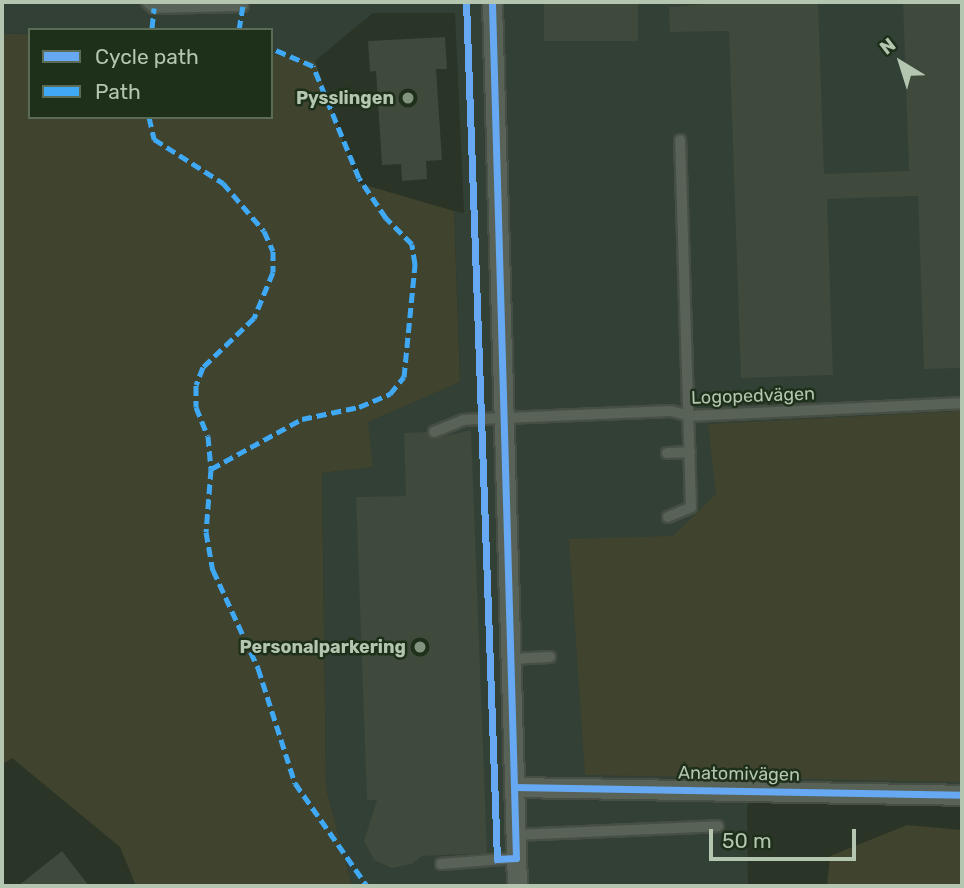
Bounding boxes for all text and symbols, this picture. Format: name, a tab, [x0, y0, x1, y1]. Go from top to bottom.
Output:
legend	[28, 28, 273, 119]
north arrow	[866, 28, 936, 98]
text: N	[875, 33, 900, 59]
text: Cycle path	[95, 44, 199, 69]
text: Path	[95, 79, 141, 104]
place label: Pysslingen	[296, 87, 394, 109]
marker: Pysslingen	[400, 90, 416, 106]
street label: Logopedvägen	[691, 383, 815, 409]
place label: Personalparkering	[240, 636, 406, 658]
marker: Personalparkering	[412, 639, 428, 655]
street label: Anatomivägen	[678, 762, 800, 786]
scale bar	[712, 814, 859, 858]
text: 50 m	[722, 828, 772, 853]

